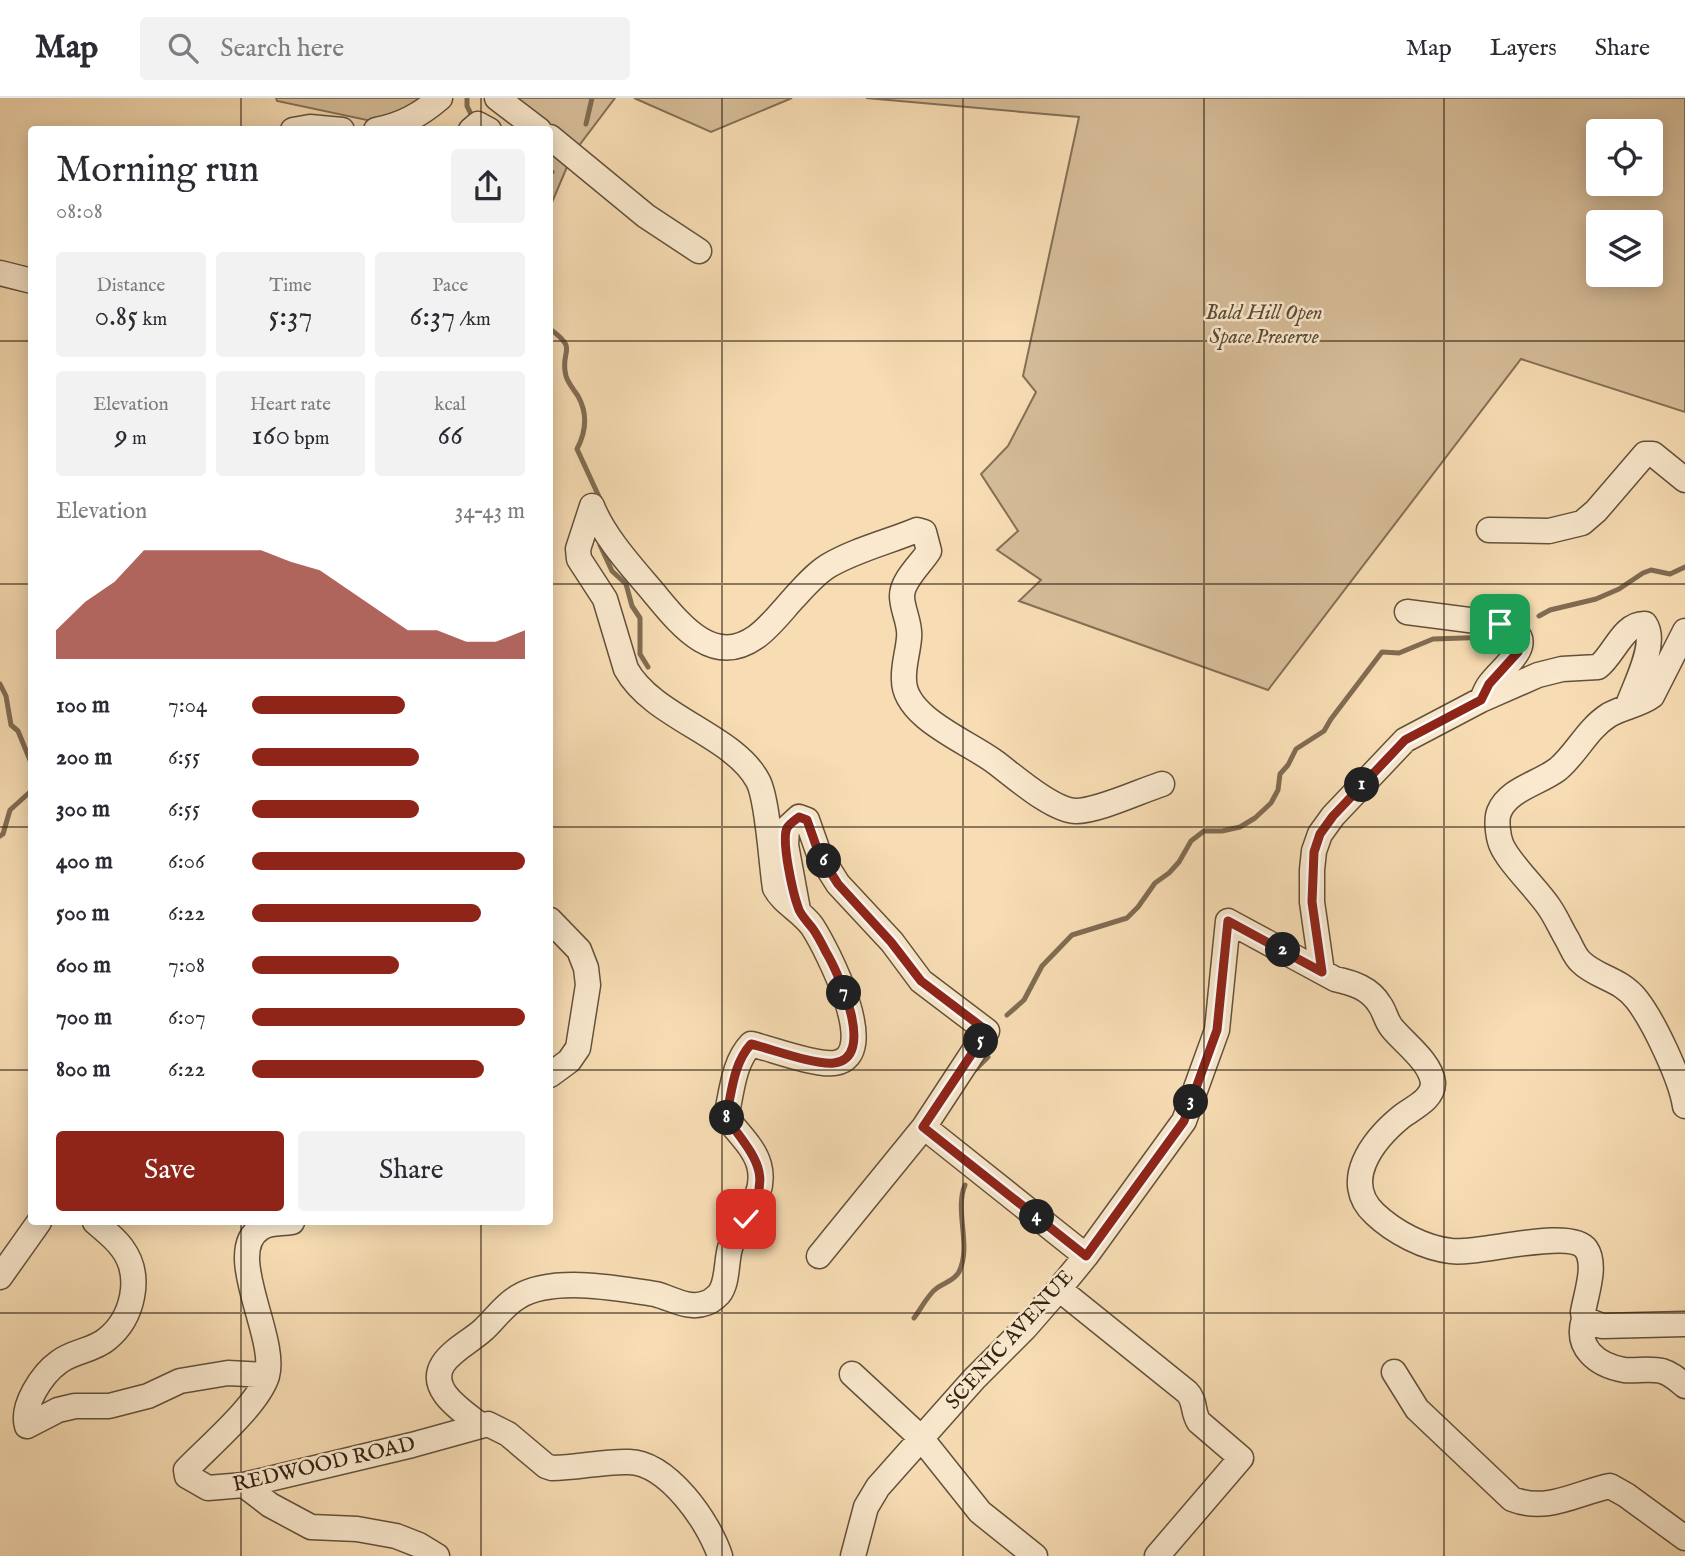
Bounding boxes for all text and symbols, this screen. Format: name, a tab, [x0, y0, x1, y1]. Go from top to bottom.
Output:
search box	[140, 17, 630, 80]
text: Map	[35, 27, 98, 69]
icon: search	[164, 29, 202, 67]
text: Search here	[220, 32, 344, 65]
text: Map	[1406, 33, 1452, 64]
text: Layers	[1490, 33, 1557, 64]
text: Share	[1595, 33, 1650, 64]
map controls	[1586, 119, 1663, 287]
button: locate	[1586, 119, 1663, 196]
text: Morning run	[56, 147, 259, 195]
button: share	[451, 149, 525, 223]
text: 08:08	[56, 197, 103, 226]
button: layers	[1586, 210, 1663, 287]
text: Distance	[96, 274, 165, 298]
text: Time	[269, 274, 312, 298]
text: Pace	[432, 274, 468, 298]
text: 0.85	[94, 298, 138, 336]
text: 5:37	[268, 298, 313, 336]
text: 6:37	[410, 298, 455, 336]
park label: Bald Hill Open Space Preserve	[1205, 300, 1323, 351]
text: km	[138, 308, 167, 332]
text: /km	[455, 308, 491, 332]
text: Elevation	[93, 393, 169, 417]
text: Heart rate	[250, 393, 331, 417]
text: kcal	[434, 393, 466, 417]
text: 9	[115, 417, 128, 455]
text: 160	[252, 417, 290, 455]
text: 66	[438, 417, 463, 455]
text: m	[128, 427, 147, 451]
text: bpm	[290, 427, 329, 451]
text: Elevation	[56, 497, 147, 526]
text: 34–43 m	[455, 497, 525, 526]
pin	[1470, 594, 1530, 654]
icon: arrive	[1481, 605, 1519, 643]
text: 100 m	[56, 691, 110, 720]
text: 7:04	[168, 691, 207, 720]
text: 200 m	[56, 743, 112, 772]
text: 6:55	[168, 743, 200, 772]
pin: 1	[1344, 768, 1380, 802]
text: 1	[1358, 772, 1365, 796]
text: 300 m	[56, 795, 110, 824]
text: 6:55	[168, 795, 200, 824]
pin: 6	[806, 844, 842, 878]
text: 400 m	[56, 847, 113, 876]
text: 6:06	[168, 847, 205, 876]
text: 6	[819, 848, 828, 872]
text: 500 m	[56, 899, 110, 928]
text: 6:22	[168, 899, 205, 928]
pin: 2	[1266, 932, 1300, 968]
text: 2	[1278, 937, 1287, 961]
text: 600 m	[56, 951, 111, 980]
text: 7:08	[168, 951, 205, 980]
pin: 7	[826, 976, 862, 1010]
text: 7	[839, 980, 848, 1004]
text: 700 m	[56, 1003, 112, 1032]
text: 6:07	[168, 1003, 206, 1032]
pin: 5	[964, 1024, 998, 1058]
text: 5	[977, 1028, 984, 1052]
text: 800 m	[56, 1055, 110, 1084]
text: 6:22	[168, 1055, 205, 1084]
pin: 3	[1174, 1084, 1208, 1119]
text: 3	[1187, 1089, 1194, 1113]
pin: 8	[710, 1100, 744, 1136]
text: 8	[723, 1105, 730, 1129]
button: Save	[56, 1131, 284, 1211]
button: Share	[298, 1131, 525, 1211]
pin	[716, 1189, 776, 1249]
icon: check	[727, 1200, 765, 1238]
pin: 4	[1020, 1200, 1054, 1234]
text: 4	[1032, 1204, 1041, 1228]
street label: SCENIC AVENUE	[940, 1264, 1080, 1416]
street label: REDWOOD ROAD	[230, 1431, 418, 1499]

